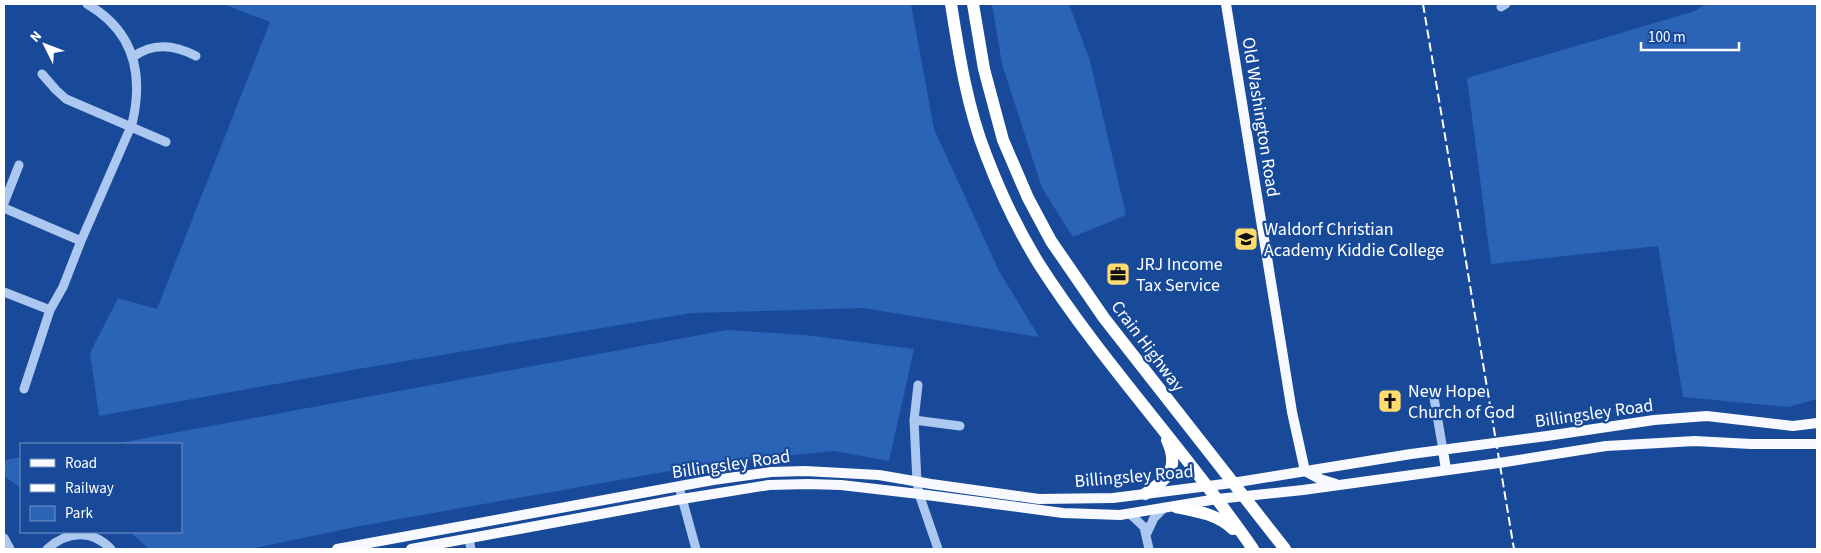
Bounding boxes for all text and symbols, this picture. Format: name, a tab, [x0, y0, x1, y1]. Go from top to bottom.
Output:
north arrow	[20, 20, 70, 70]
scale bar	[1641, 20, 1738, 52]
text: N	[26, 27, 47, 47]
text: 100 m	[1648, 27, 1686, 48]
street label: Old Washington Road	[1236, 35, 1285, 199]
place label: Waldorf Christian Academy Kiddie College	[1264, 217, 1444, 263]
school or university icon: Waldorf Christian Academy Kiddie College	[1233, 226, 1259, 252]
place label: JRJ Income Tax Service	[1136, 252, 1223, 298]
office icon: JRJ Income Tax Service	[1105, 261, 1131, 287]
street label: Crain Highway	[1105, 296, 1191, 398]
place label: New Hope Church of God	[1408, 379, 1515, 425]
church icon: New Hope Church of God	[1377, 388, 1403, 414]
street label: Billingsley Road	[1533, 393, 1655, 434]
legend	[20, 443, 182, 533]
street label: Billingsley Road	[670, 444, 792, 485]
text: Road	[65, 453, 97, 474]
street label: Billingsley Road	[1074, 459, 1195, 494]
text: Railway	[65, 478, 114, 499]
text: Park	[65, 503, 94, 524]

